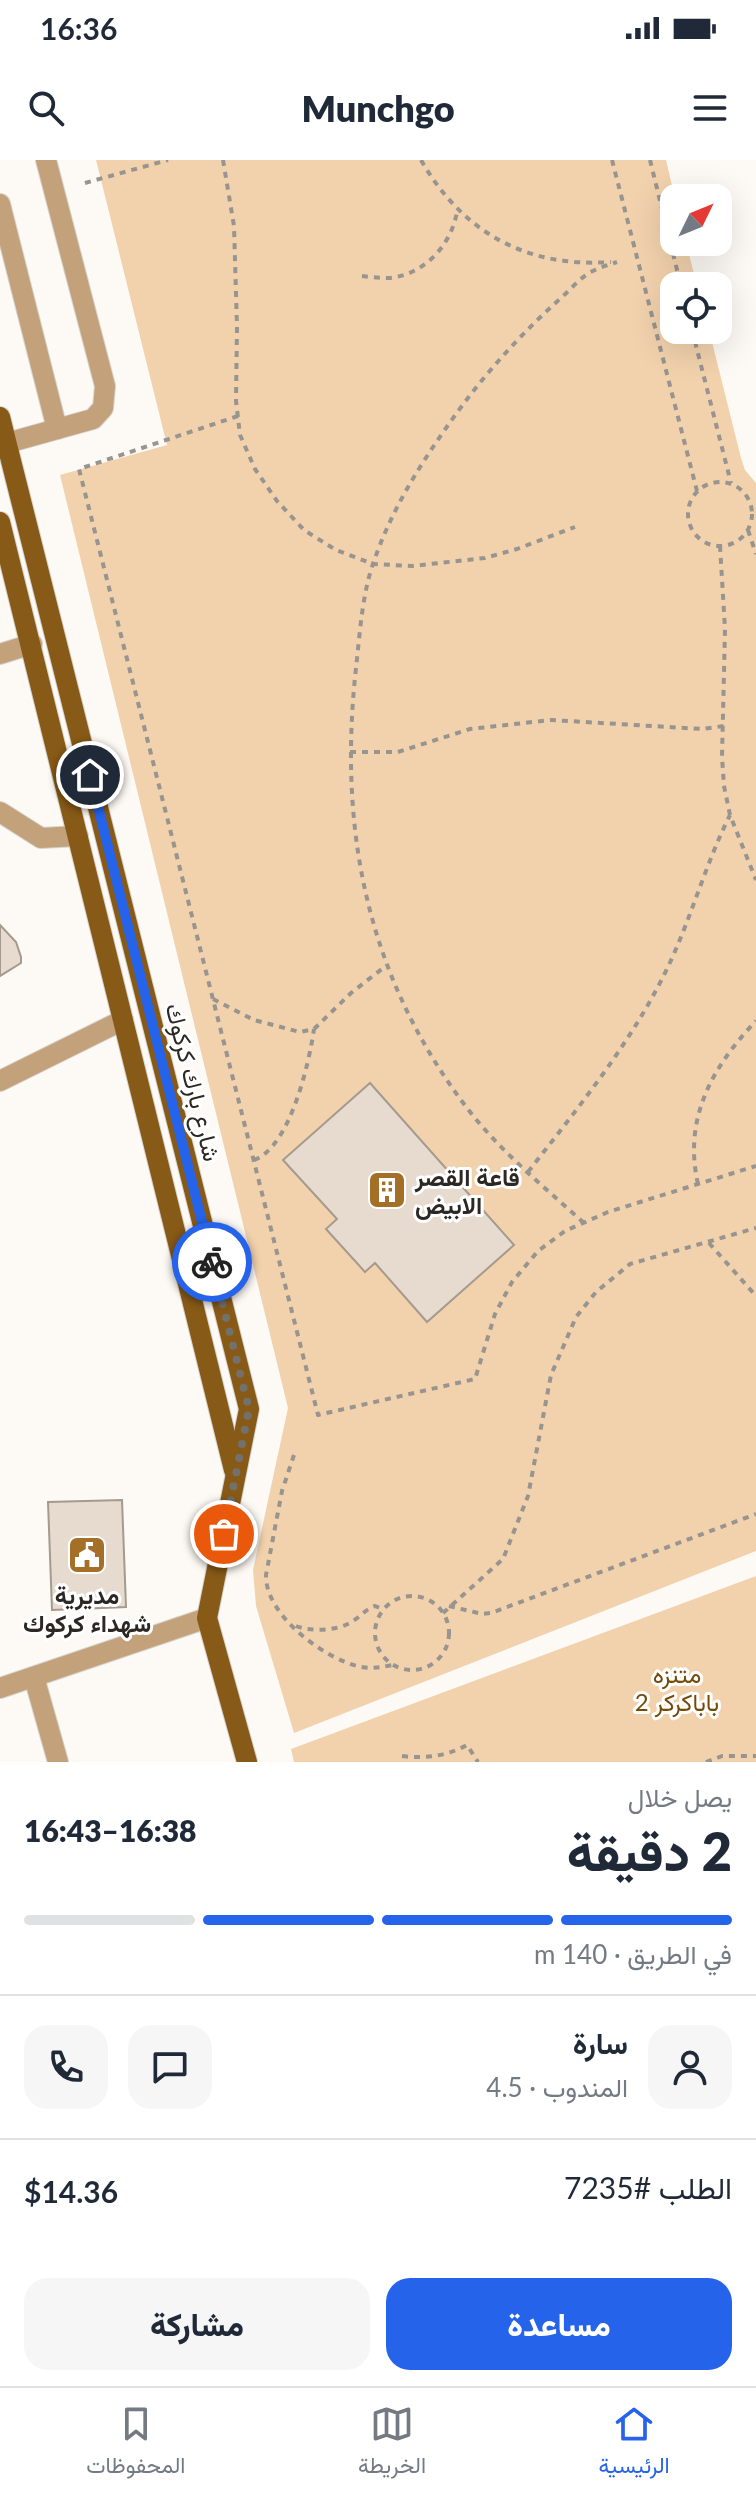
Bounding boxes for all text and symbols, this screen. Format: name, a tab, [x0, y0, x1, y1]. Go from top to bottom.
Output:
text: 16:36	[40, 10, 117, 46]
icon: search	[24, 86, 68, 130]
text: Munchgo	[301, 86, 455, 130]
icon: menu	[688, 86, 732, 130]
north arrow	[660, 184, 732, 256]
map controls	[660, 184, 732, 344]
button: locate	[660, 272, 732, 344]
pin	[56, 741, 124, 809]
icon: home	[68, 753, 112, 797]
street label: شارع بارك كركوك	[157, 1000, 228, 1165]
place label: قاعة القصر الابيض	[414, 1162, 520, 1220]
building icon: قاعة القصر الابيض	[366, 1169, 408, 1211]
courier	[172, 1222, 252, 1302]
icon: bike	[190, 1240, 234, 1284]
pin	[190, 1500, 258, 1568]
icon: bag	[202, 1512, 246, 1556]
public building icon: مديرية شهداء كركوك	[66, 1534, 108, 1576]
place label: مديرية شهداء كركوك	[23, 1580, 151, 1639]
park label: متنزه باباكركر 2	[635, 1659, 719, 1718]
text: يصل خلال	[628, 1781, 732, 1813]
text: 16:38–16:43	[24, 1812, 197, 1848]
text: 2 دقيقة	[567, 1820, 732, 1882]
text: في الطريق · 140 m	[534, 1938, 732, 1970]
text: سارة	[573, 2024, 628, 2060]
button: phone	[24, 2025, 108, 2109]
button: chat	[128, 2025, 212, 2109]
button: person	[648, 2025, 732, 2109]
text: المندوب · 4.5	[486, 2071, 628, 2103]
text: الطلب #7235	[564, 2169, 732, 2205]
text: $14.36	[24, 2173, 118, 2209]
button: مشاركة	[24, 2278, 370, 2370]
button: مساعدة	[386, 2278, 732, 2370]
tab: المحفوظات	[86, 2402, 185, 2485]
tab: الخريطة	[358, 2402, 426, 2485]
tab: الرئيسية	[599, 2402, 670, 2485]

